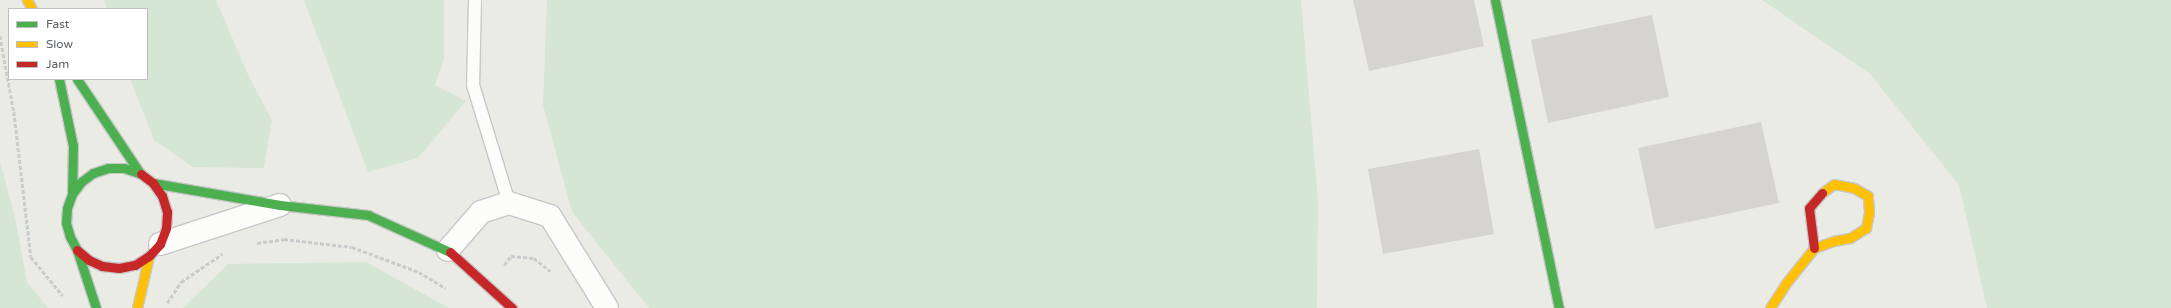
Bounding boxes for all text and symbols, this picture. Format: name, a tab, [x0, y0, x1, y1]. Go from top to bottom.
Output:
legend	[8, 8, 148, 80]
text: Fast	[46, 17, 69, 31]
text: Slow	[46, 37, 73, 51]
text: Jam	[46, 57, 69, 71]

